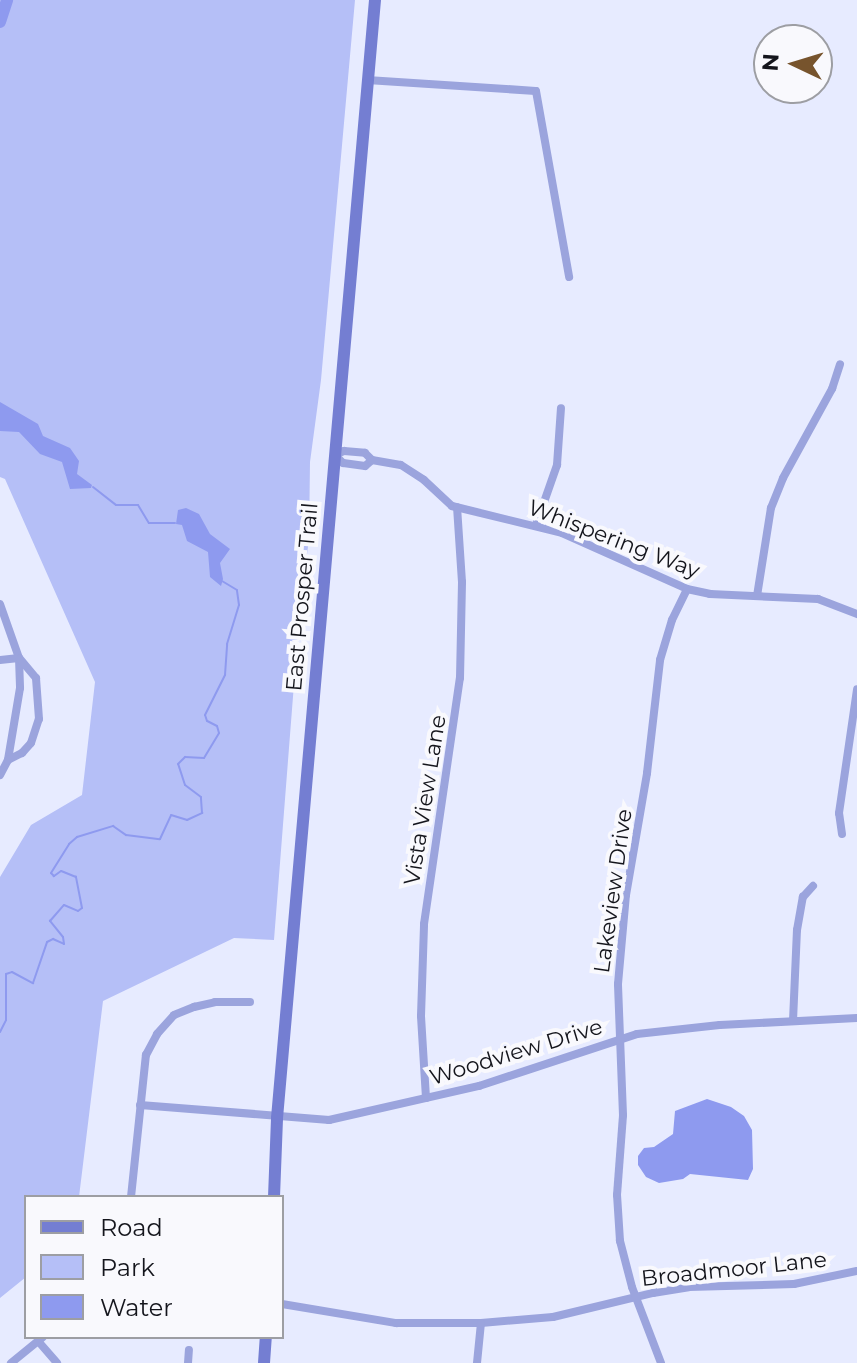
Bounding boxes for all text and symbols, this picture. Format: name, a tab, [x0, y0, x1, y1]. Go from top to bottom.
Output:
north arrow	[753, 24, 833, 104]
text: N	[756, 53, 785, 72]
street label: Whispering Way	[524, 494, 704, 584]
street label: East Prosper Trail	[281, 502, 323, 692]
street label: Vista View Lane	[399, 713, 451, 887]
street label: Lakeview Drive	[588, 807, 638, 975]
street label: Woodview Drive	[426, 1013, 606, 1091]
legend	[24, 1195, 284, 1339]
text: Road	[100, 1213, 163, 1242]
street label: Broadmoor Lane	[640, 1246, 828, 1292]
text: Park	[100, 1253, 155, 1282]
text: Water	[100, 1293, 173, 1322]

